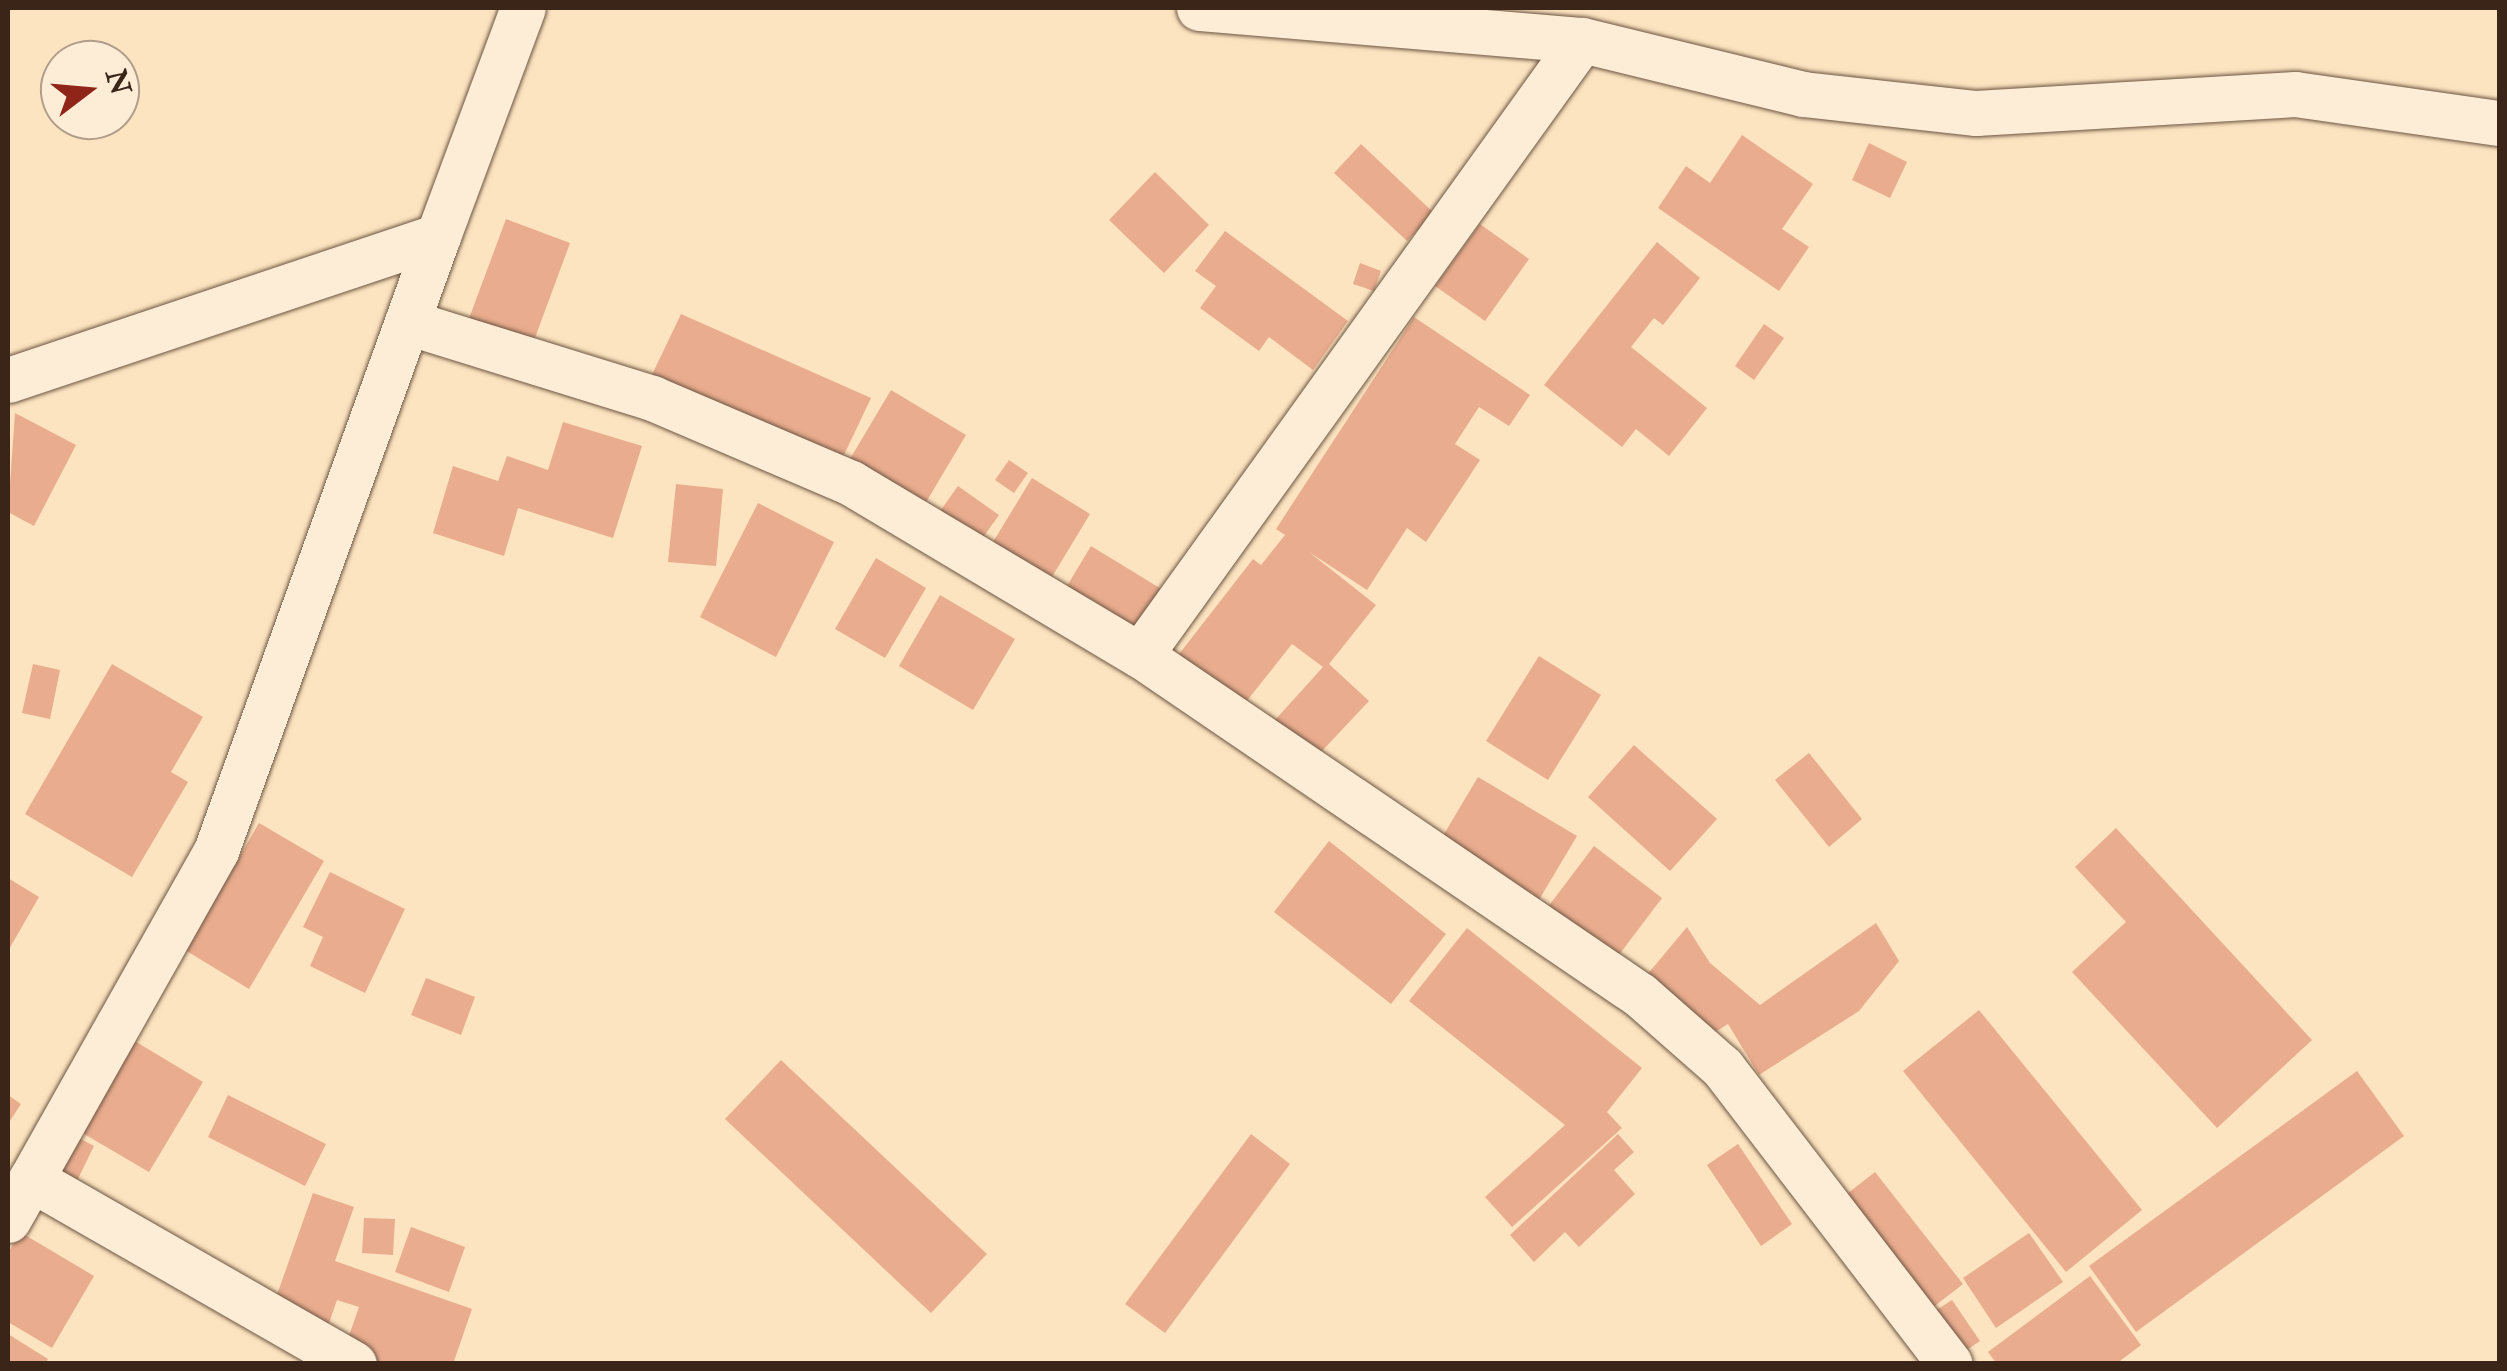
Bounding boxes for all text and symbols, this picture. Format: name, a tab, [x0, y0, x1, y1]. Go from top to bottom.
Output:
north arrow	[40, 40, 140, 140]
text: N	[97, 65, 138, 99]

